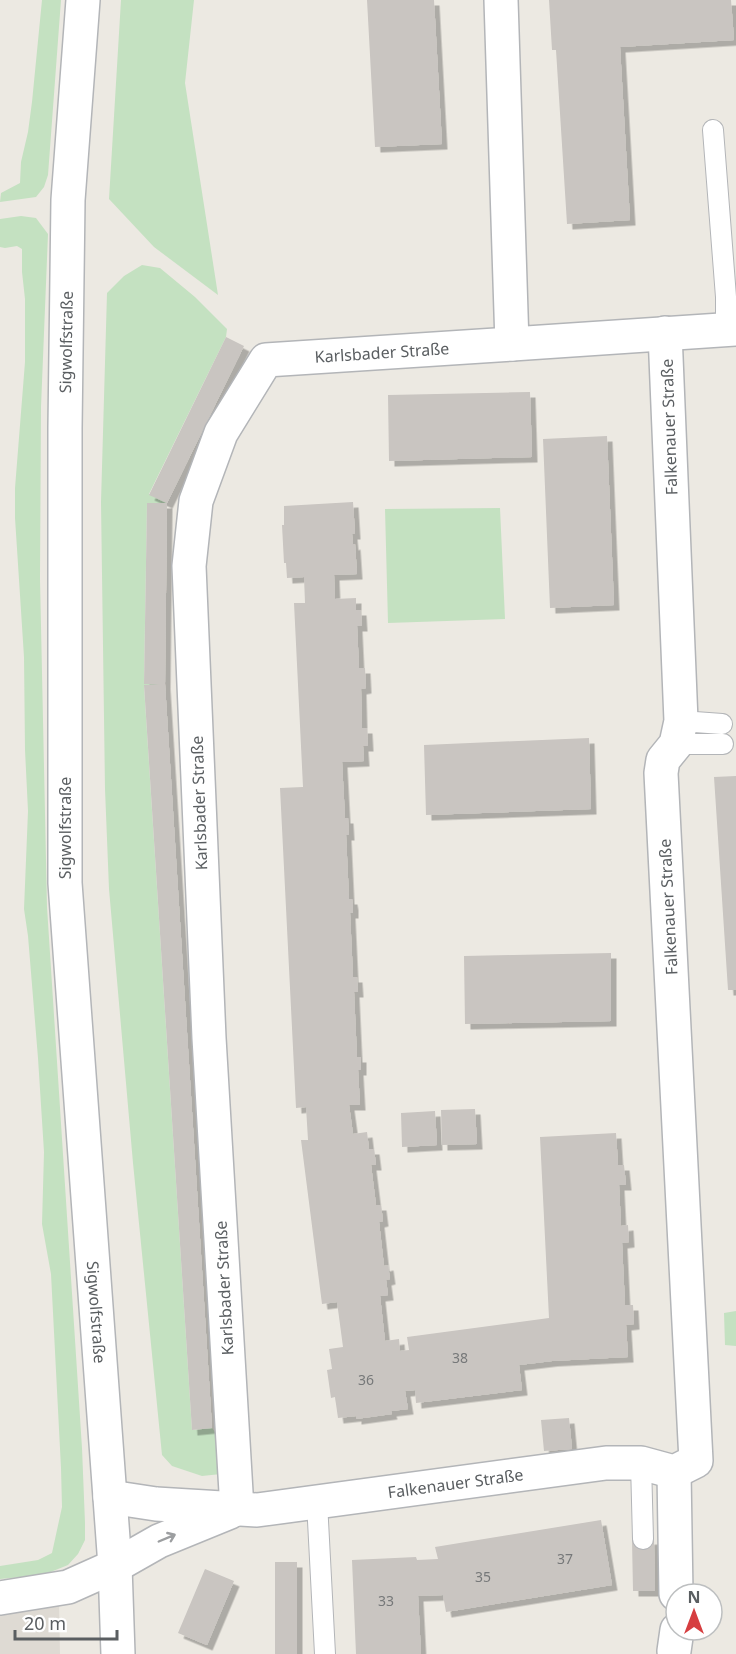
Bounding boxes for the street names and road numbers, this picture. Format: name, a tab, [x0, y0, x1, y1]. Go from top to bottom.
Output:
street label: Sigwolfstraße	[54, 291, 78, 393]
street label: Karlsbader Straße	[314, 337, 450, 368]
street label: Falkenauer Straße	[656, 358, 682, 496]
street label: Karlsbader Straße	[186, 735, 212, 871]
street label: Sigwolfstraße	[54, 777, 76, 879]
street label: Falkenauer Straße	[653, 838, 683, 976]
street label: Karlsbader Straße	[209, 1220, 239, 1356]
street label: Sigwolfstraße	[82, 1260, 111, 1364]
street label: Falkenauer Straße	[386, 1463, 525, 1503]

